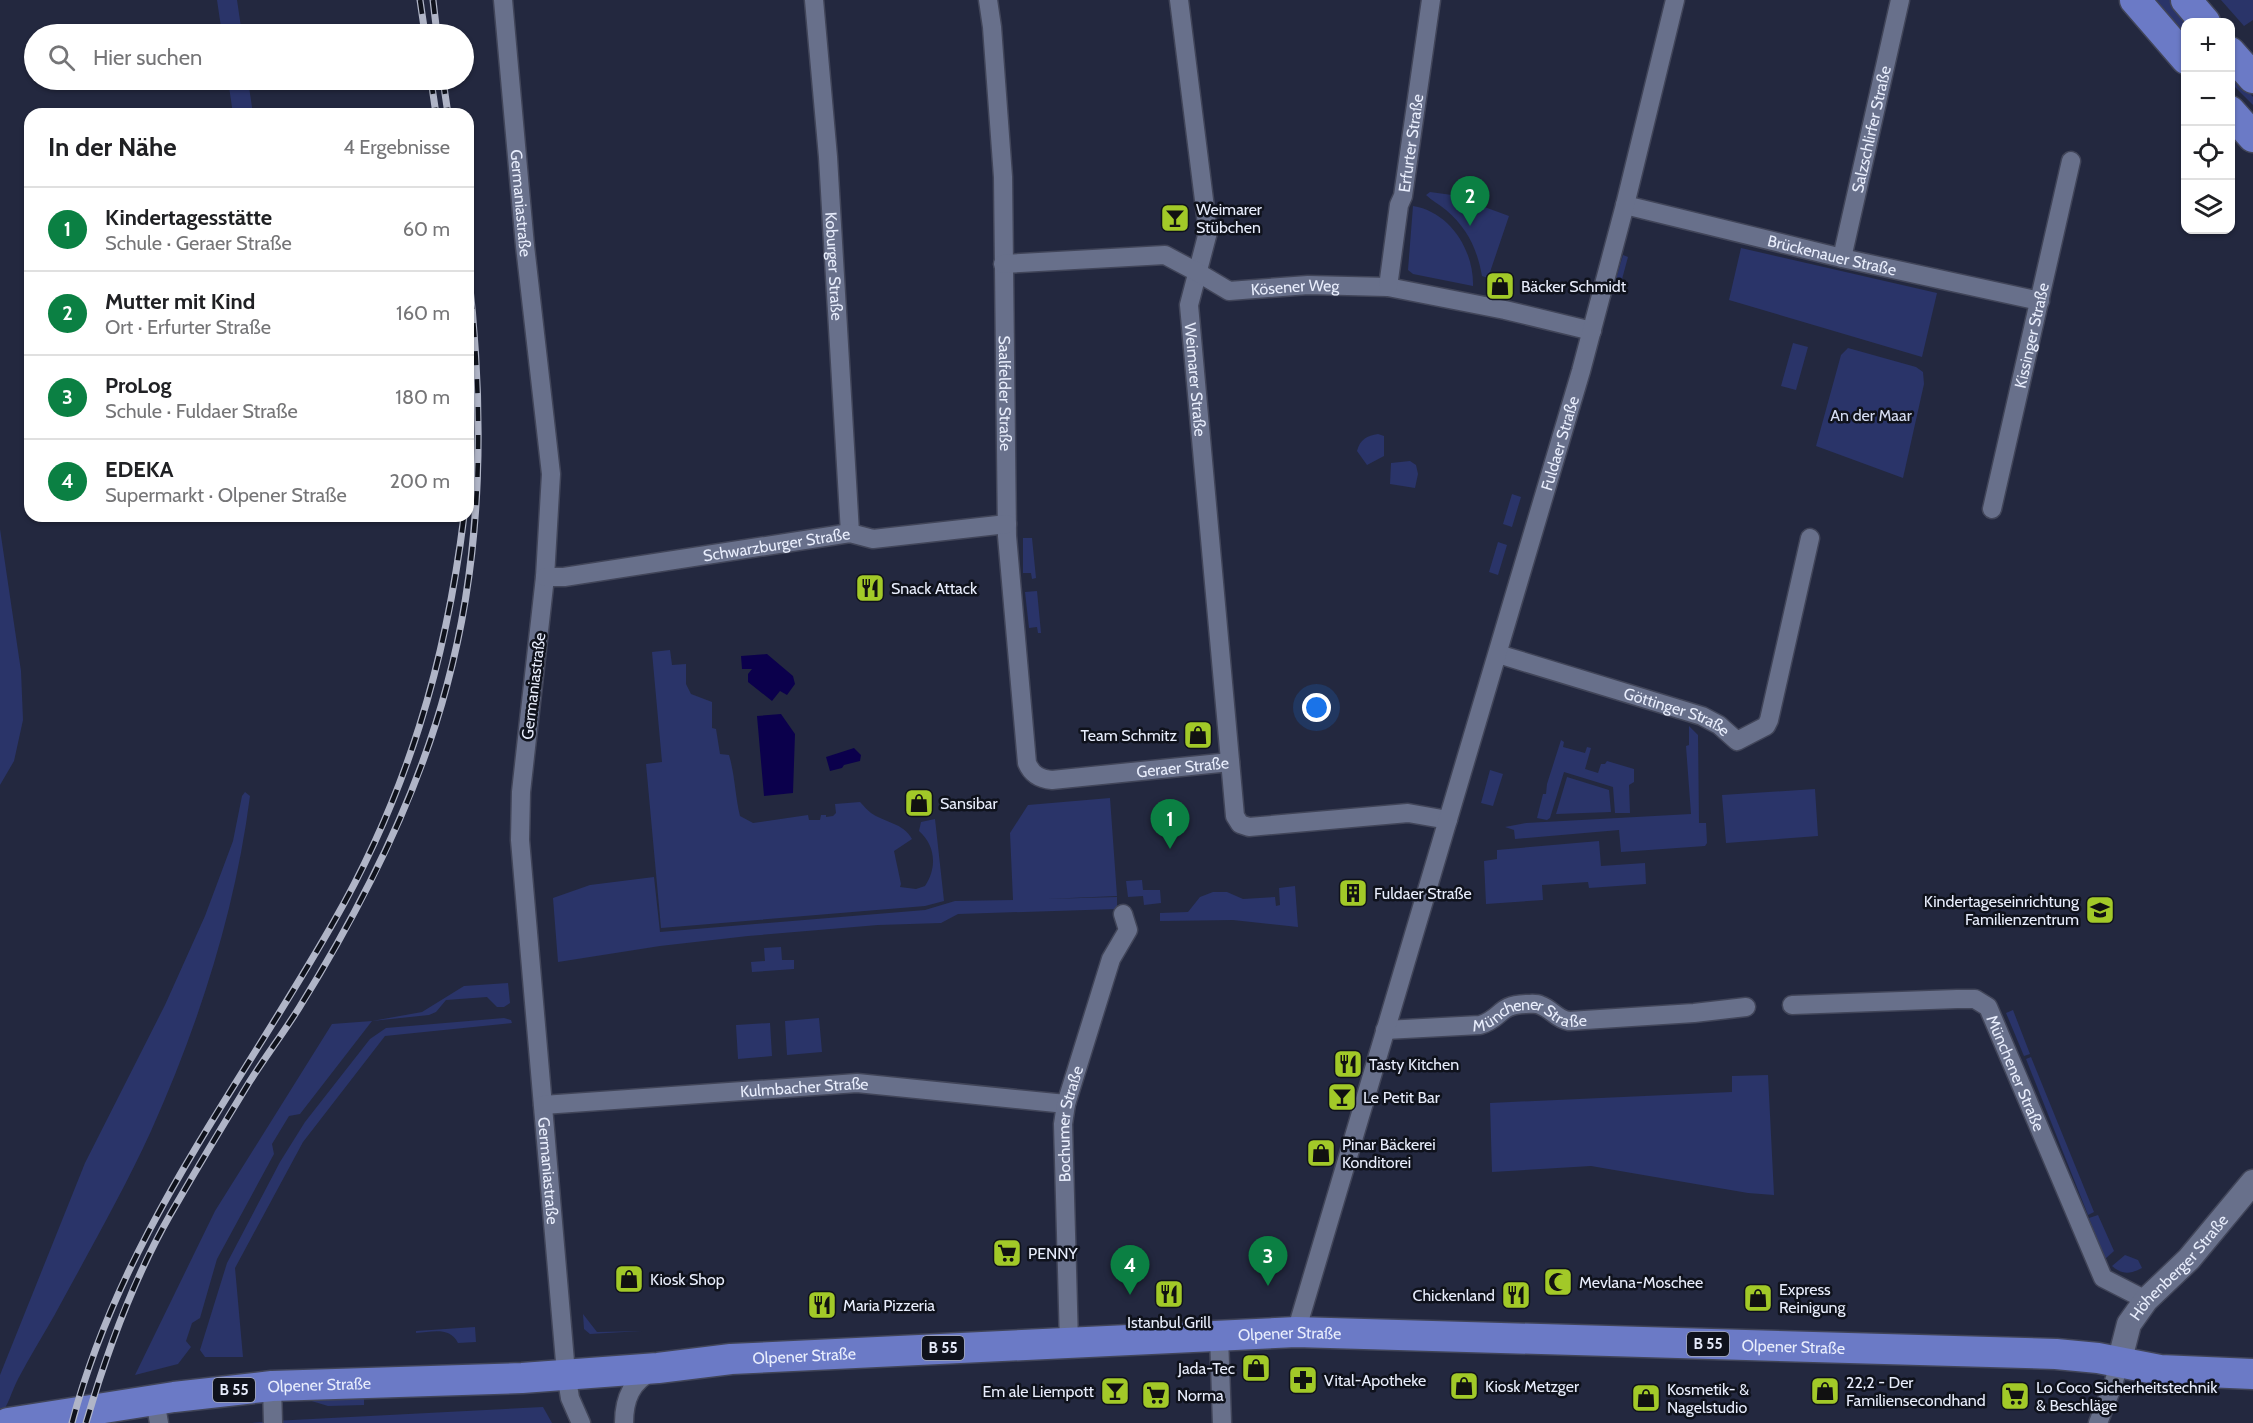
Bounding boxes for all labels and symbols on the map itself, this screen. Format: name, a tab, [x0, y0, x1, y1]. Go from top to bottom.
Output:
street label: Salzschlirfer Straße	[1848, 64, 1895, 195]
street label: Erfurter Straße	[1395, 93, 1427, 194]
street label: Germaniastraße	[506, 149, 535, 258]
pin: 2	[1450, 176, 1490, 226]
place label: Weimarer Stübchen	[1196, 200, 1263, 237]
bar icon: Weimarer Stübchen	[1159, 202, 1191, 234]
street label: Koburger Straße	[821, 211, 847, 321]
street label: Brückenauer Straße	[1766, 231, 1898, 280]
shop icon: Bäcker Schmidt	[1484, 270, 1516, 302]
street label: Kösener Weg	[1250, 276, 1341, 299]
place label: Bäcker Schmidt	[1521, 277, 1627, 296]
street label: Kissinger Straße	[2011, 281, 2053, 390]
street label: Weimarer Straße	[1181, 322, 1210, 437]
street label: Saalfelder Straße	[995, 335, 1015, 451]
street label: Fuldaer Straße	[1537, 394, 1583, 493]
park label: An der Maar	[1830, 406, 1913, 425]
street label: Schwarzburger Straße	[702, 524, 851, 565]
restaurant icon: Snack Attack	[854, 572, 886, 604]
place label: Snack Attack	[891, 579, 978, 598]
street label: Germaniastraße	[518, 631, 549, 741]
street label: Göttinger Straße	[1621, 684, 1734, 740]
your location	[1302, 693, 1331, 722]
shop icon: Team Schmitz	[1182, 719, 1214, 751]
place label: Team Schmitz	[1081, 726, 1177, 745]
street label: Geraer Straße	[1136, 753, 1230, 781]
shop icon: Sansibar	[903, 787, 935, 819]
place label: Sansibar	[940, 794, 999, 813]
pin: 1	[1150, 800, 1190, 849]
building icon: Fuldaer Straße	[1337, 877, 1369, 909]
place label: Fuldaer Straße	[1374, 884, 1472, 903]
place label: Kindertageseinrichtung Familienzentrum	[1924, 892, 2080, 929]
school or university icon: Kindertageseinrichtung Familienzentrum	[2084, 894, 2116, 926]
street label: Münchener Straße	[1472, 995, 1588, 1035]
street label: Münchener Straße	[1982, 1012, 2049, 1134]
restaurant icon: Tasty Kitchen	[1332, 1048, 1364, 1080]
place label: Tasty Kitchen	[1369, 1055, 1459, 1074]
street label: Bochumer Straße	[1054, 1063, 1087, 1182]
street label: Kulmbacher Straße	[739, 1074, 869, 1101]
bar icon: Le Petit Bar	[1326, 1081, 1358, 1113]
place label: Le Petit Bar	[1363, 1088, 1441, 1107]
street label: Germaniastraße	[534, 1116, 562, 1225]
place label: Pinar Bäckerei Konditorei	[1342, 1135, 1436, 1172]
shop icon: Pinar Bäckerei Konditorei	[1305, 1137, 1337, 1169]
street label: Höhenberger Straße	[2126, 1211, 2232, 1324]
pin: 3	[1248, 1236, 1288, 1286]
supermarket icon: PENNY	[991, 1237, 1023, 1269]
place label: PENNY	[1028, 1244, 1079, 1263]
pin: 4	[1110, 1246, 1150, 1295]
shop icon: Kiosk Shop	[613, 1263, 645, 1295]
mosque icon: Mevlana-Moschee	[1542, 1266, 1574, 1298]
place label: Kiosk Shop	[650, 1270, 725, 1289]
place label: Mevlana-Moschee	[1579, 1273, 1703, 1292]
restaurant icon: Istanbul Grill	[1153, 1278, 1185, 1310]
restaurant icon: Chickenland	[1500, 1279, 1532, 1311]
place label: Express Reinigung	[1779, 1280, 1847, 1317]
shop icon: Express Reinigung	[1742, 1282, 1774, 1314]
place label: Chickenland	[1413, 1286, 1495, 1305]
restaurant icon: Maria Pizzeria	[806, 1289, 838, 1321]
place label: Maria Pizzeria	[843, 1296, 935, 1315]
place label: Istanbul Grill	[1127, 1313, 1211, 1332]
street label: Olpener Straße	[1238, 1323, 1342, 1345]
road number: B 55	[1687, 1332, 1729, 1356]
road number: B 55	[922, 1336, 964, 1360]
street label: Olpener Straße	[1741, 1336, 1845, 1358]
street label: Olpener Straße	[752, 1344, 856, 1368]
shop icon: Jada-Tec	[1240, 1352, 1272, 1384]
place label: Jada-Tec	[1177, 1359, 1235, 1378]
pharmacy icon: Vital-Apotheke	[1287, 1364, 1319, 1396]
shop icon: Kiosk Metzger	[1448, 1370, 1480, 1402]
place label: Vital-Apotheke	[1324, 1371, 1426, 1390]
place label: 22,2 - Der Familiensecondhand	[1846, 1373, 1986, 1410]
street label: Olpener Straße	[267, 1374, 371, 1396]
bar icon: Em ale Liempott	[1099, 1375, 1131, 1407]
shop icon: 22,2 - Der Familiensecondhand	[1809, 1375, 1841, 1407]
place label: Kiosk Metzger	[1485, 1377, 1580, 1396]
road number: B 55	[213, 1378, 255, 1402]
place label: Lo Coco Sicherheitstechnik & Beschläge	[2036, 1378, 2218, 1415]
supermarket icon: Norma	[1140, 1379, 1172, 1411]
place label: Kosmetik- & Nagelstudio	[1667, 1380, 1749, 1417]
supermarket icon: Lo Coco Sicherheitstechnik & Beschläge	[1999, 1380, 2031, 1412]
place label: Em ale Liempott	[982, 1382, 1095, 1401]
shop icon: Kosmetik- & Nagelstudio	[1630, 1382, 1662, 1414]
place label: Norma	[1177, 1386, 1224, 1405]

